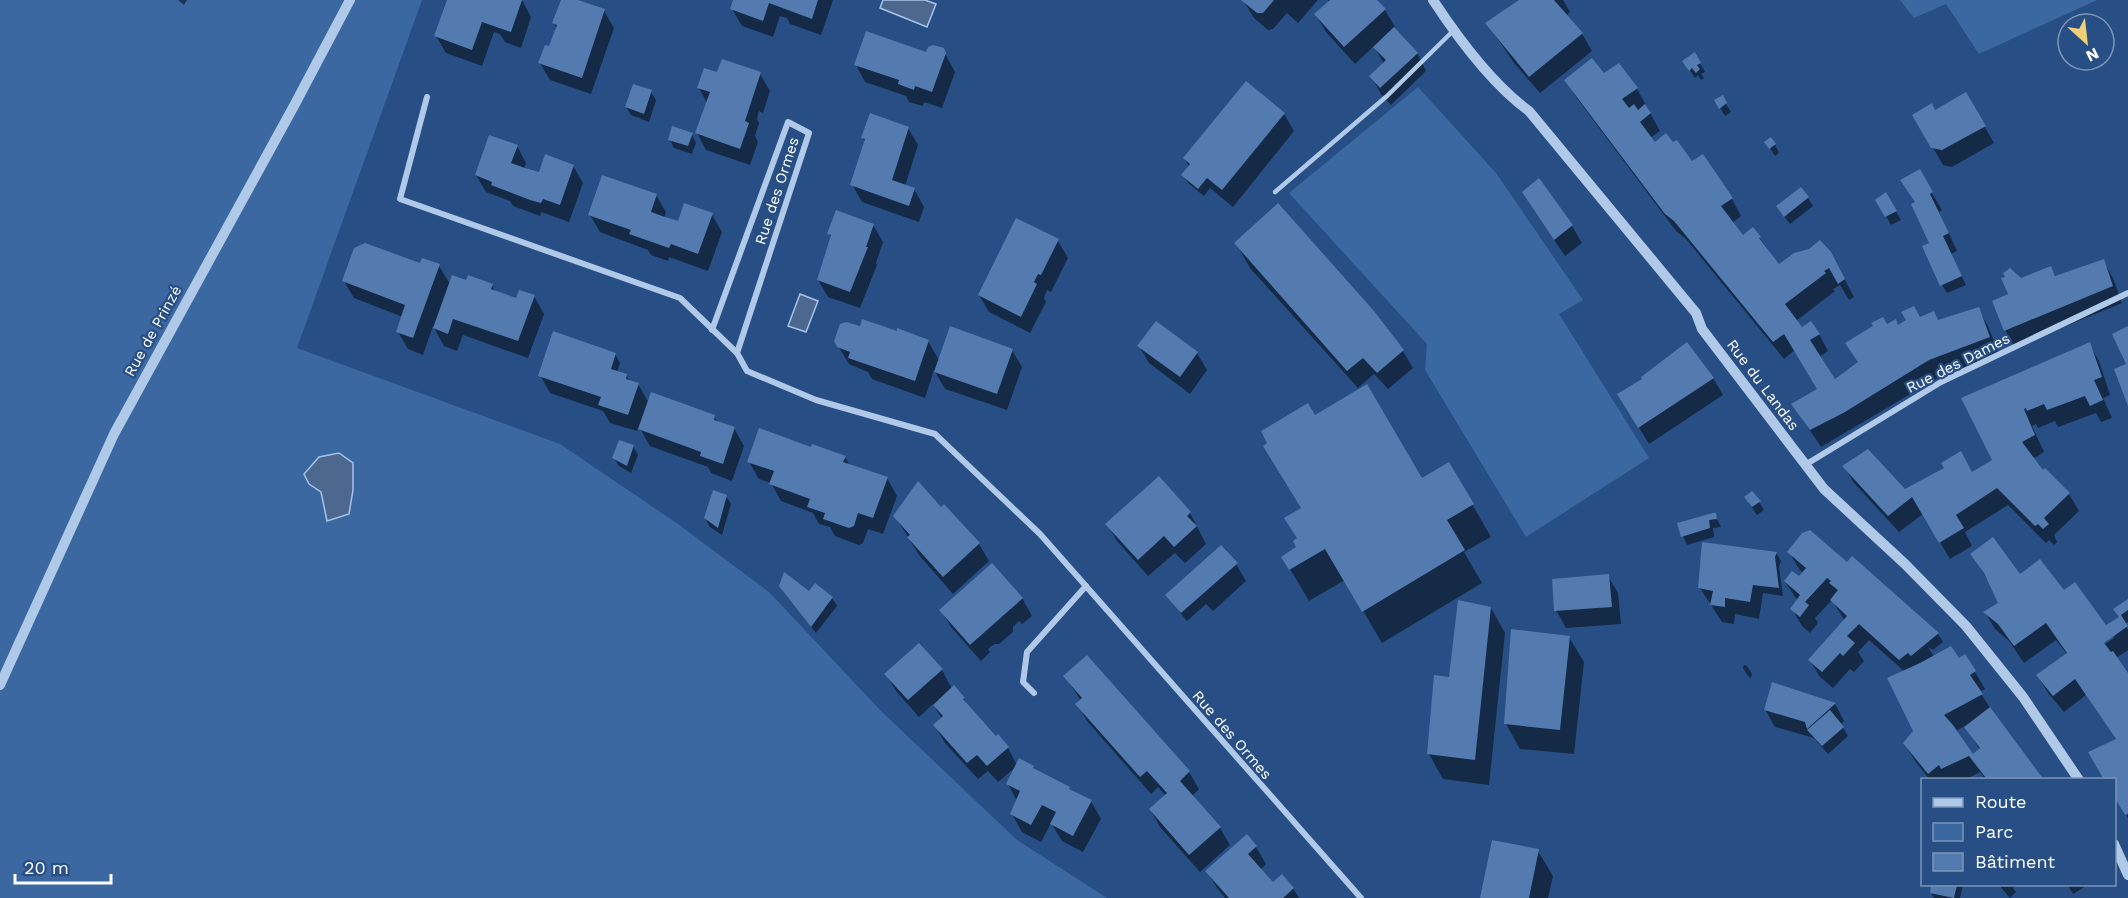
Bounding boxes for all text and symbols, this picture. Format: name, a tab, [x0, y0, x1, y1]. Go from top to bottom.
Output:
north arrow	[2056, 12, 2116, 72]
text: N	[2083, 44, 2102, 66]
street label: Rue des Ormes	[751, 135, 803, 247]
street label: Rue de Prinzé	[121, 282, 185, 380]
street label: Rue des Dames	[1903, 329, 2013, 397]
street label: Rue du Landas	[1723, 336, 1803, 434]
street label: Rue des Ormes	[1188, 687, 1276, 783]
legend	[1921, 778, 2116, 886]
text: Route	[1975, 791, 2027, 812]
text: Parc	[1975, 821, 2013, 842]
scale bar	[15, 847, 111, 885]
text: Bâtiment	[1975, 851, 2055, 872]
text: 20 m	[24, 857, 69, 878]

